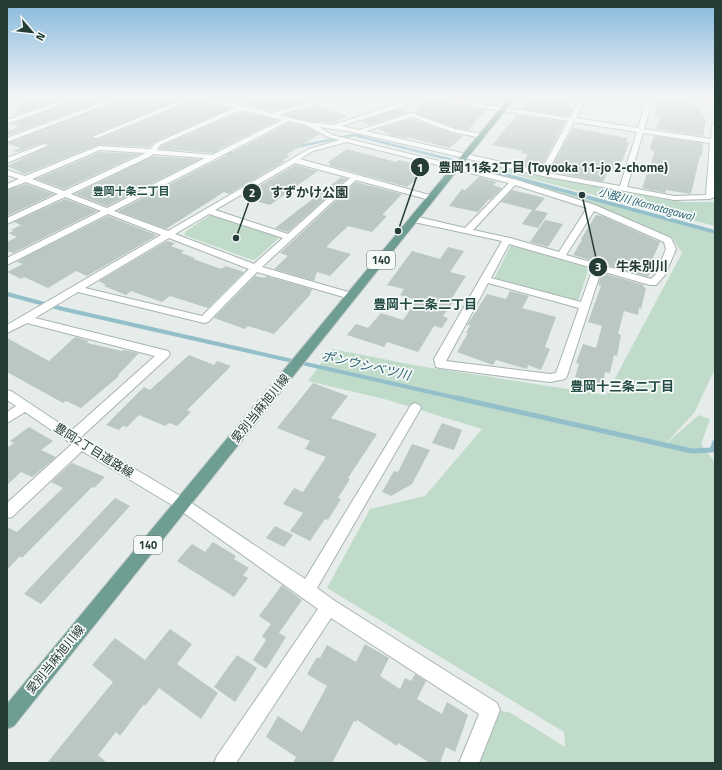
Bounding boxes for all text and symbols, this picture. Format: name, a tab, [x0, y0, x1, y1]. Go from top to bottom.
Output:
north arrow	[12, 12, 52, 52]
text: N	[32, 30, 50, 44]
callout: 豊岡11条2丁目 (Toyooka 11-jo 2-chome)	[410, 155, 676, 180]
text: 豊岡11条2丁目 (Toyooka 11-jo 2-chome)	[438, 157, 668, 177]
text: 1	[417, 158, 423, 177]
callout: すずかけ公園	[242, 180, 356, 205]
text: すずかけ公園	[270, 182, 348, 202]
district label: 豊岡十条二丁目	[93, 183, 170, 199]
text: 2	[249, 183, 255, 202]
water label: 小股川 (Komatagawa)	[596, 184, 697, 225]
road number: 140	[367, 251, 395, 269]
callout: 牛朱別川	[588, 254, 676, 279]
text: 牛朱別川	[616, 256, 668, 276]
text: 3	[595, 257, 601, 276]
district label: 豊岡十二条二丁目	[373, 294, 477, 314]
water label: ポンウシベツ川	[319, 345, 415, 385]
street label: 愛別当麻旭川線	[226, 369, 294, 447]
district label: 豊岡十三条二丁目	[570, 376, 674, 396]
street label: 豊岡2丁目道路線	[50, 418, 138, 482]
road number: 140	[134, 536, 162, 554]
street label: 愛別当麻旭川線	[21, 620, 89, 698]

